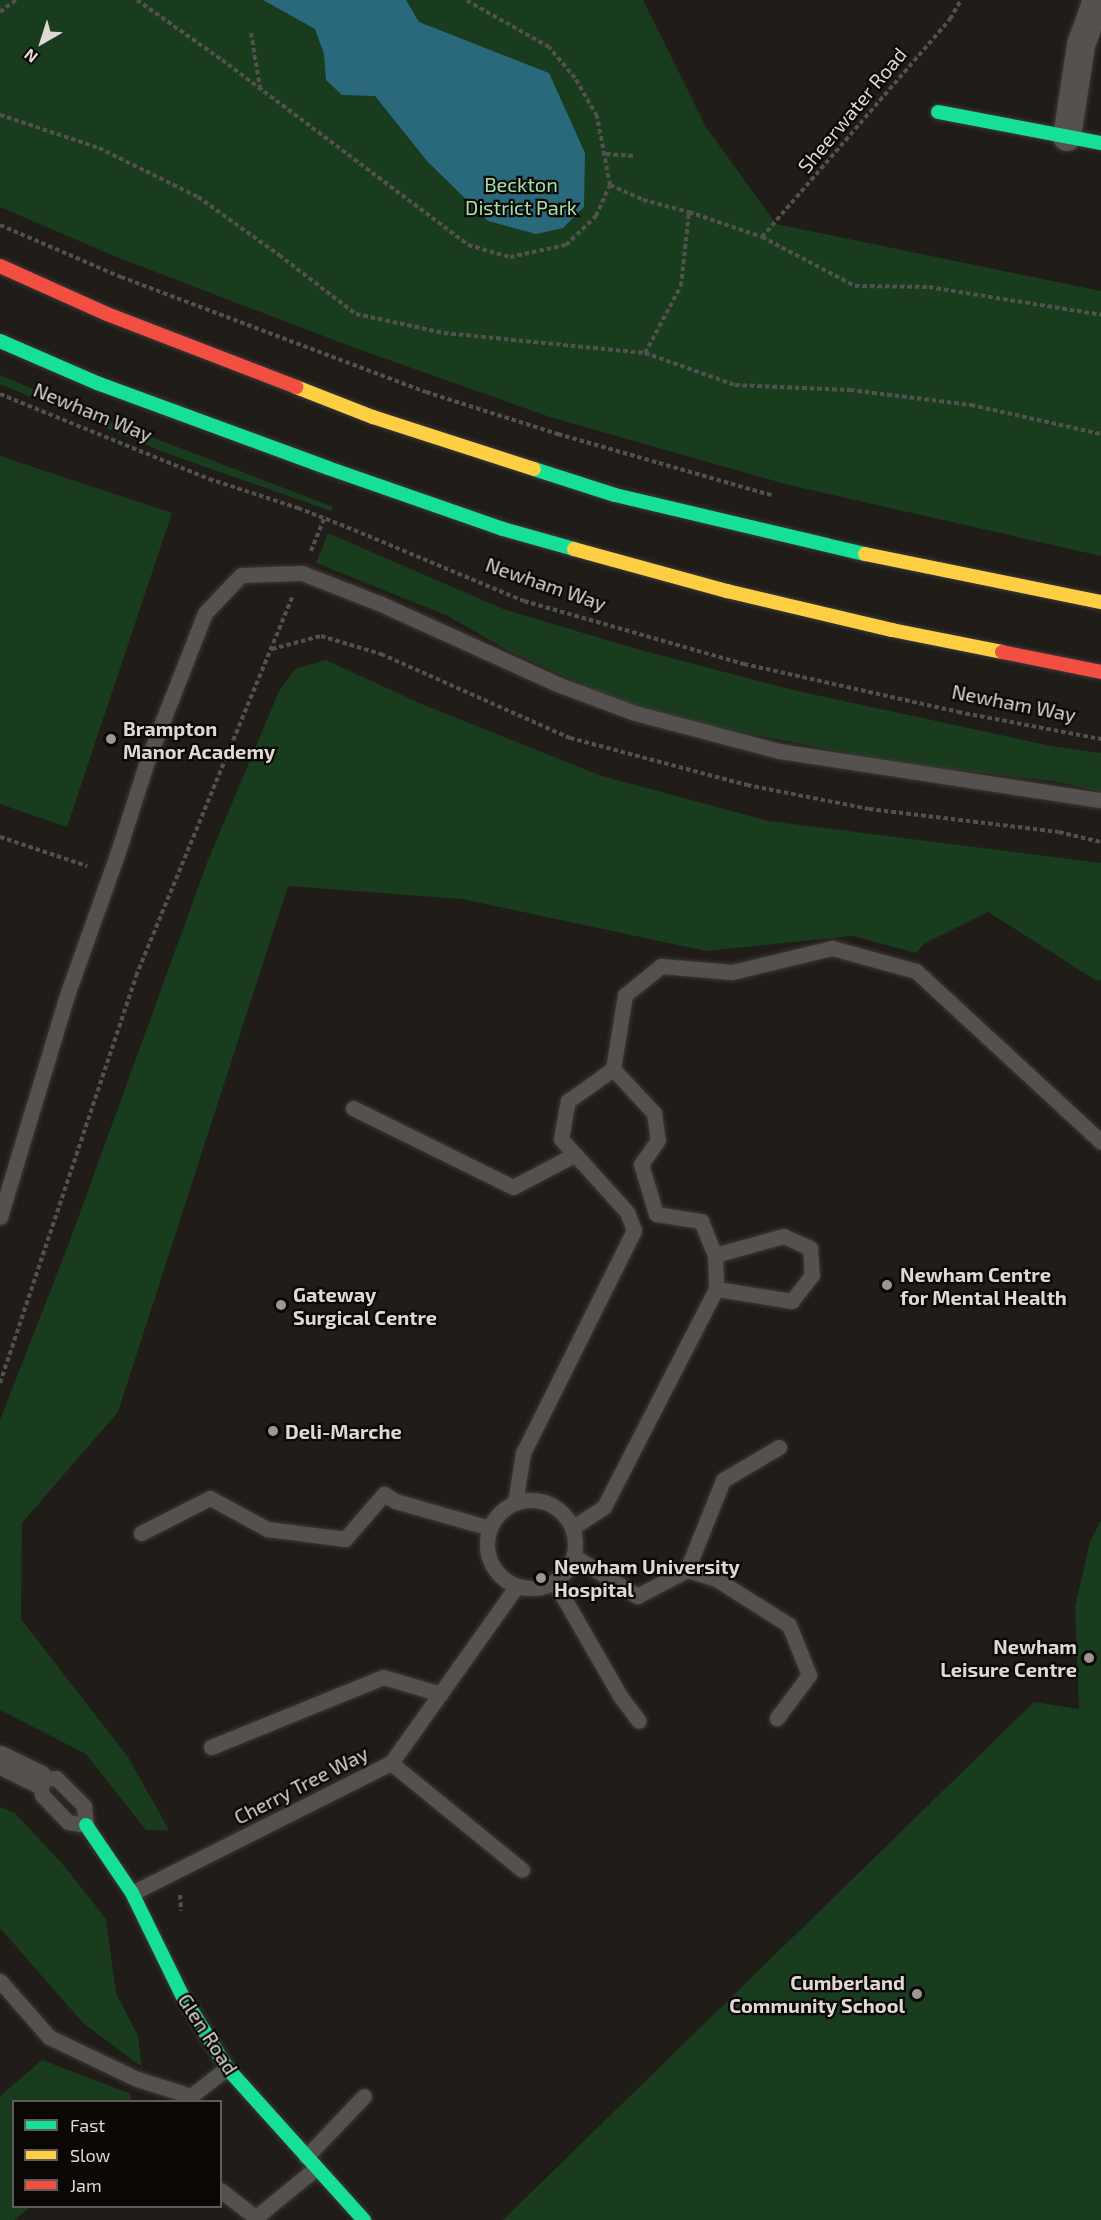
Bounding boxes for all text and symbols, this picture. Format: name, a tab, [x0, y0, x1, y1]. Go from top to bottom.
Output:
north arrow	[12, 12, 72, 72]
street label: Sheerwater Road	[792, 42, 912, 178]
text: N	[20, 45, 41, 67]
park label: Beckton District Park	[465, 173, 577, 220]
street label: Newham Way	[30, 377, 156, 447]
street label: Newham Way	[482, 552, 610, 616]
street label: Newham Way	[950, 679, 1078, 727]
place label: Brampton Manor Academy	[123, 716, 276, 763]
marker: Brampton Manor Academy	[104, 732, 118, 746]
place label: Newham Centre for Mental Health	[900, 1262, 1068, 1309]
marker: Newham Centre for Mental Health	[878, 1276, 896, 1294]
place label: Gateway Surgical Centre	[293, 1282, 438, 1329]
marker: Gateway Surgical Centre	[274, 1298, 288, 1312]
place label: Deli-Marche	[285, 1419, 402, 1443]
marker: Deli-Marche	[266, 1424, 280, 1438]
place label: Newham University Hospital	[554, 1554, 740, 1601]
marker: Newham University Hospital	[532, 1569, 550, 1587]
place label: Newham Leisure Centre	[940, 1634, 1077, 1681]
marker: Newham Leisure Centre	[1082, 1651, 1096, 1665]
street label: Cherry Tree Way	[229, 1741, 373, 1829]
place label: Cumberland Community School	[729, 1970, 905, 2017]
marker: Cumberland Community School	[910, 1987, 924, 2001]
street label: Glen Road	[173, 1989, 243, 2079]
legend	[12, 2100, 222, 2208]
text: Fast	[70, 2114, 105, 2136]
text: Slow	[70, 2144, 110, 2166]
text: Jam	[70, 2174, 102, 2196]

